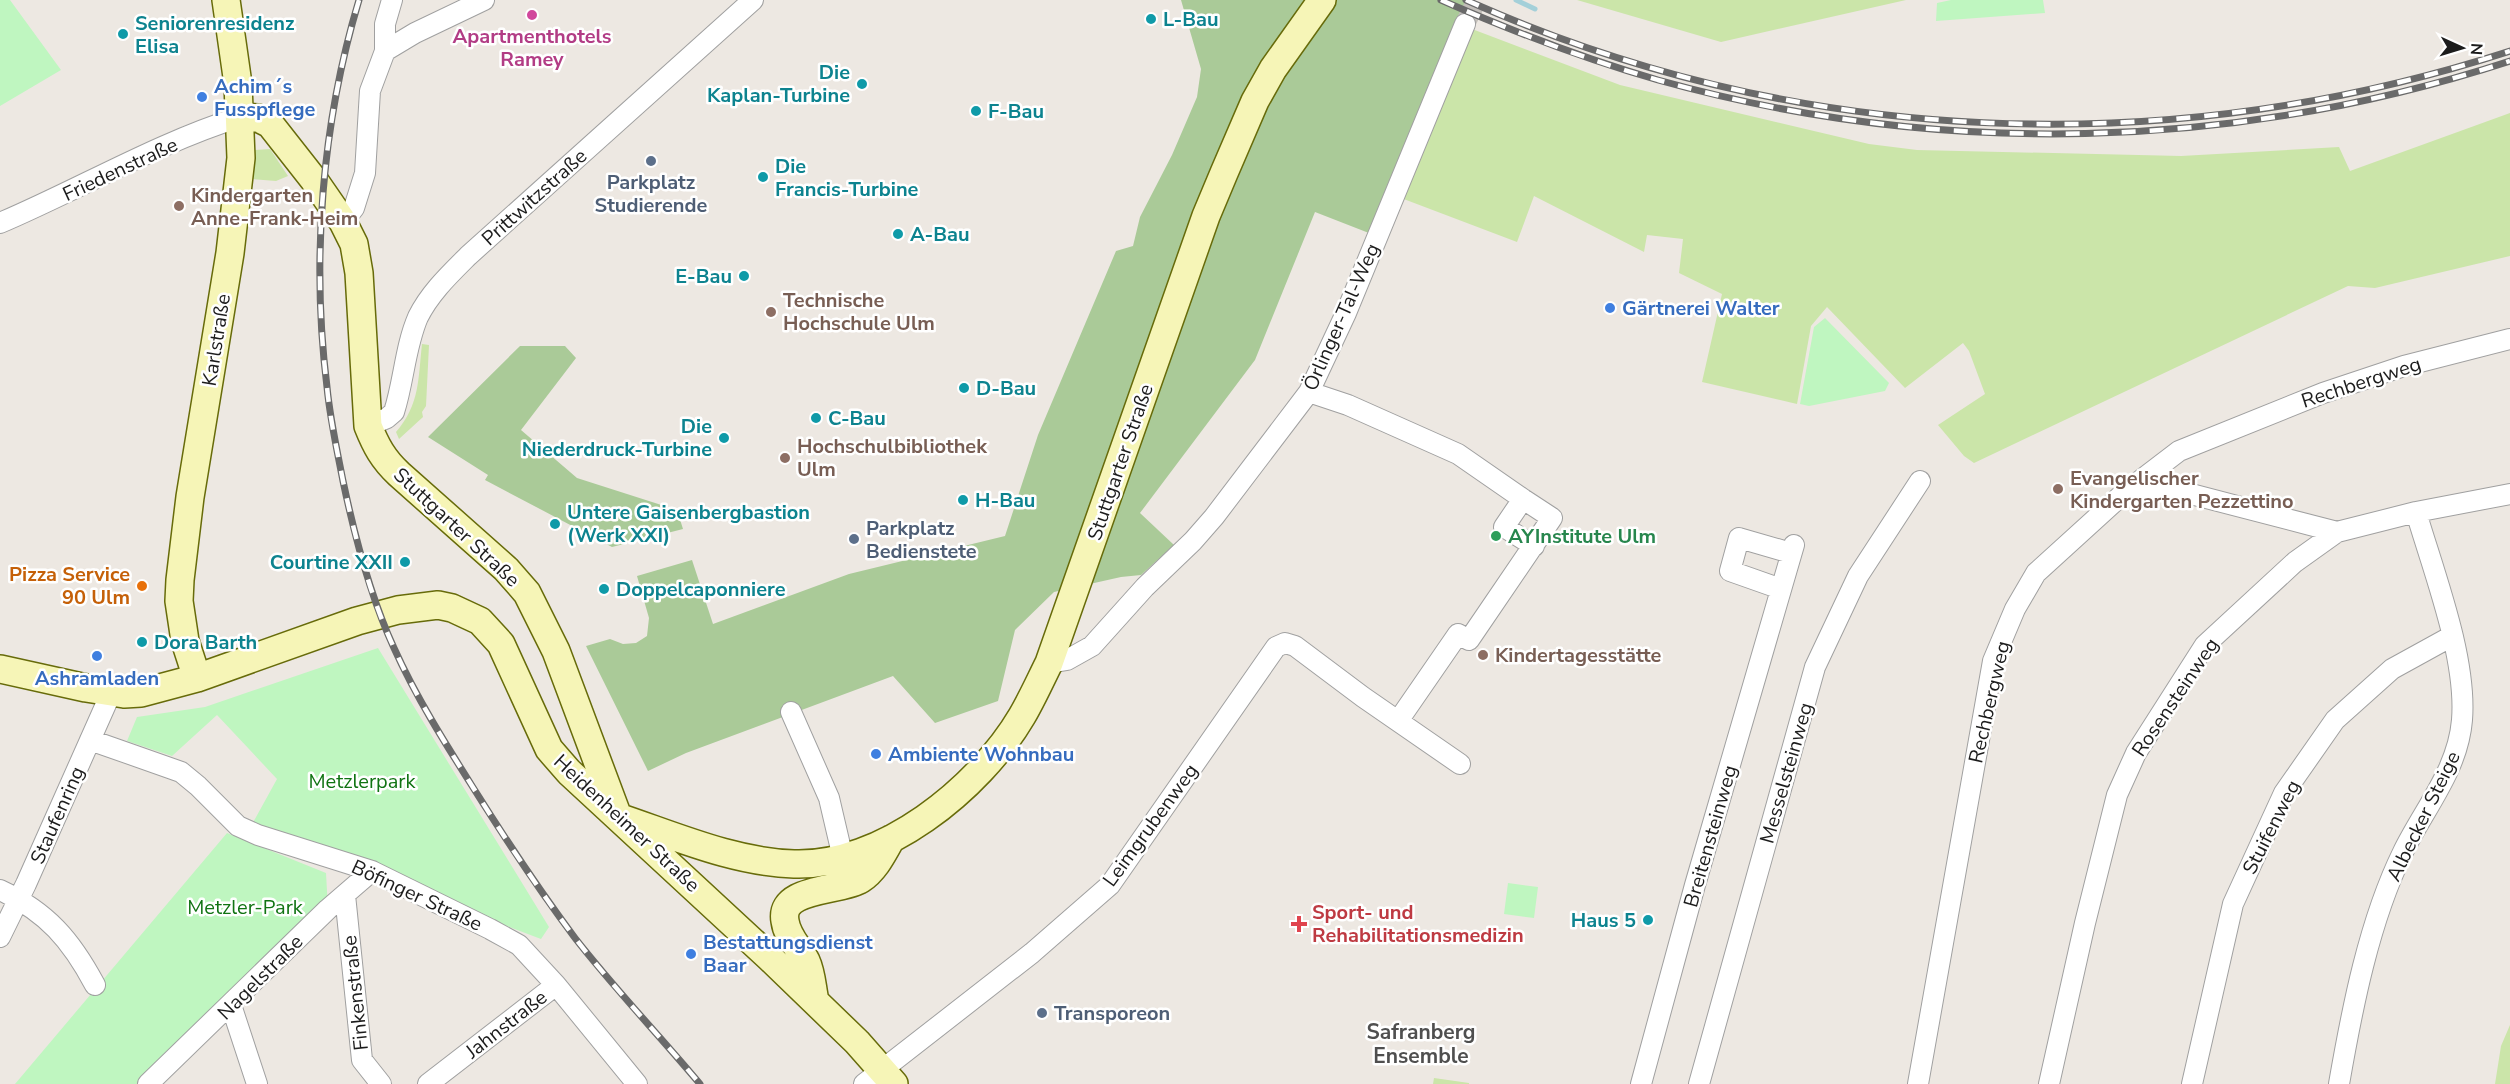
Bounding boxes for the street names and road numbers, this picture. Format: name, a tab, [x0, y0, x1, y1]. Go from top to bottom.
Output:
street label: Friedenstraße	[58, 131, 182, 208]
street label: Prittwitzstraße	[476, 143, 593, 252]
street label: Örlinger-Tal-Weg	[1297, 239, 1386, 395]
street label: Karlstraße	[196, 292, 237, 388]
street label: Rechbergweg	[2298, 350, 2425, 415]
street label: Stuttgarter Straße	[1081, 380, 1160, 544]
street label: Stuttgarter Straße	[388, 462, 526, 593]
street label: Rosensteinweg	[2126, 633, 2225, 762]
street label: Rechbergweg	[1962, 638, 2017, 766]
street label: Messelsteinweg	[1753, 700, 1820, 847]
street label: Albecker Steige	[2380, 747, 2467, 886]
street label: Heidenheimer Straße	[548, 748, 706, 898]
street label: Leimgrubenweg	[1097, 758, 1204, 892]
street label: Staufenring	[24, 762, 91, 868]
street label: Breitensteinweg	[1677, 762, 1744, 910]
street label: Stuifenweg	[2236, 775, 2307, 879]
street label: Böfinger Straße	[347, 853, 487, 938]
street label: Nagelstraße	[212, 929, 309, 1026]
street label: Finkenstraße	[336, 934, 375, 1052]
street label: Jahnstraße	[459, 984, 553, 1065]

